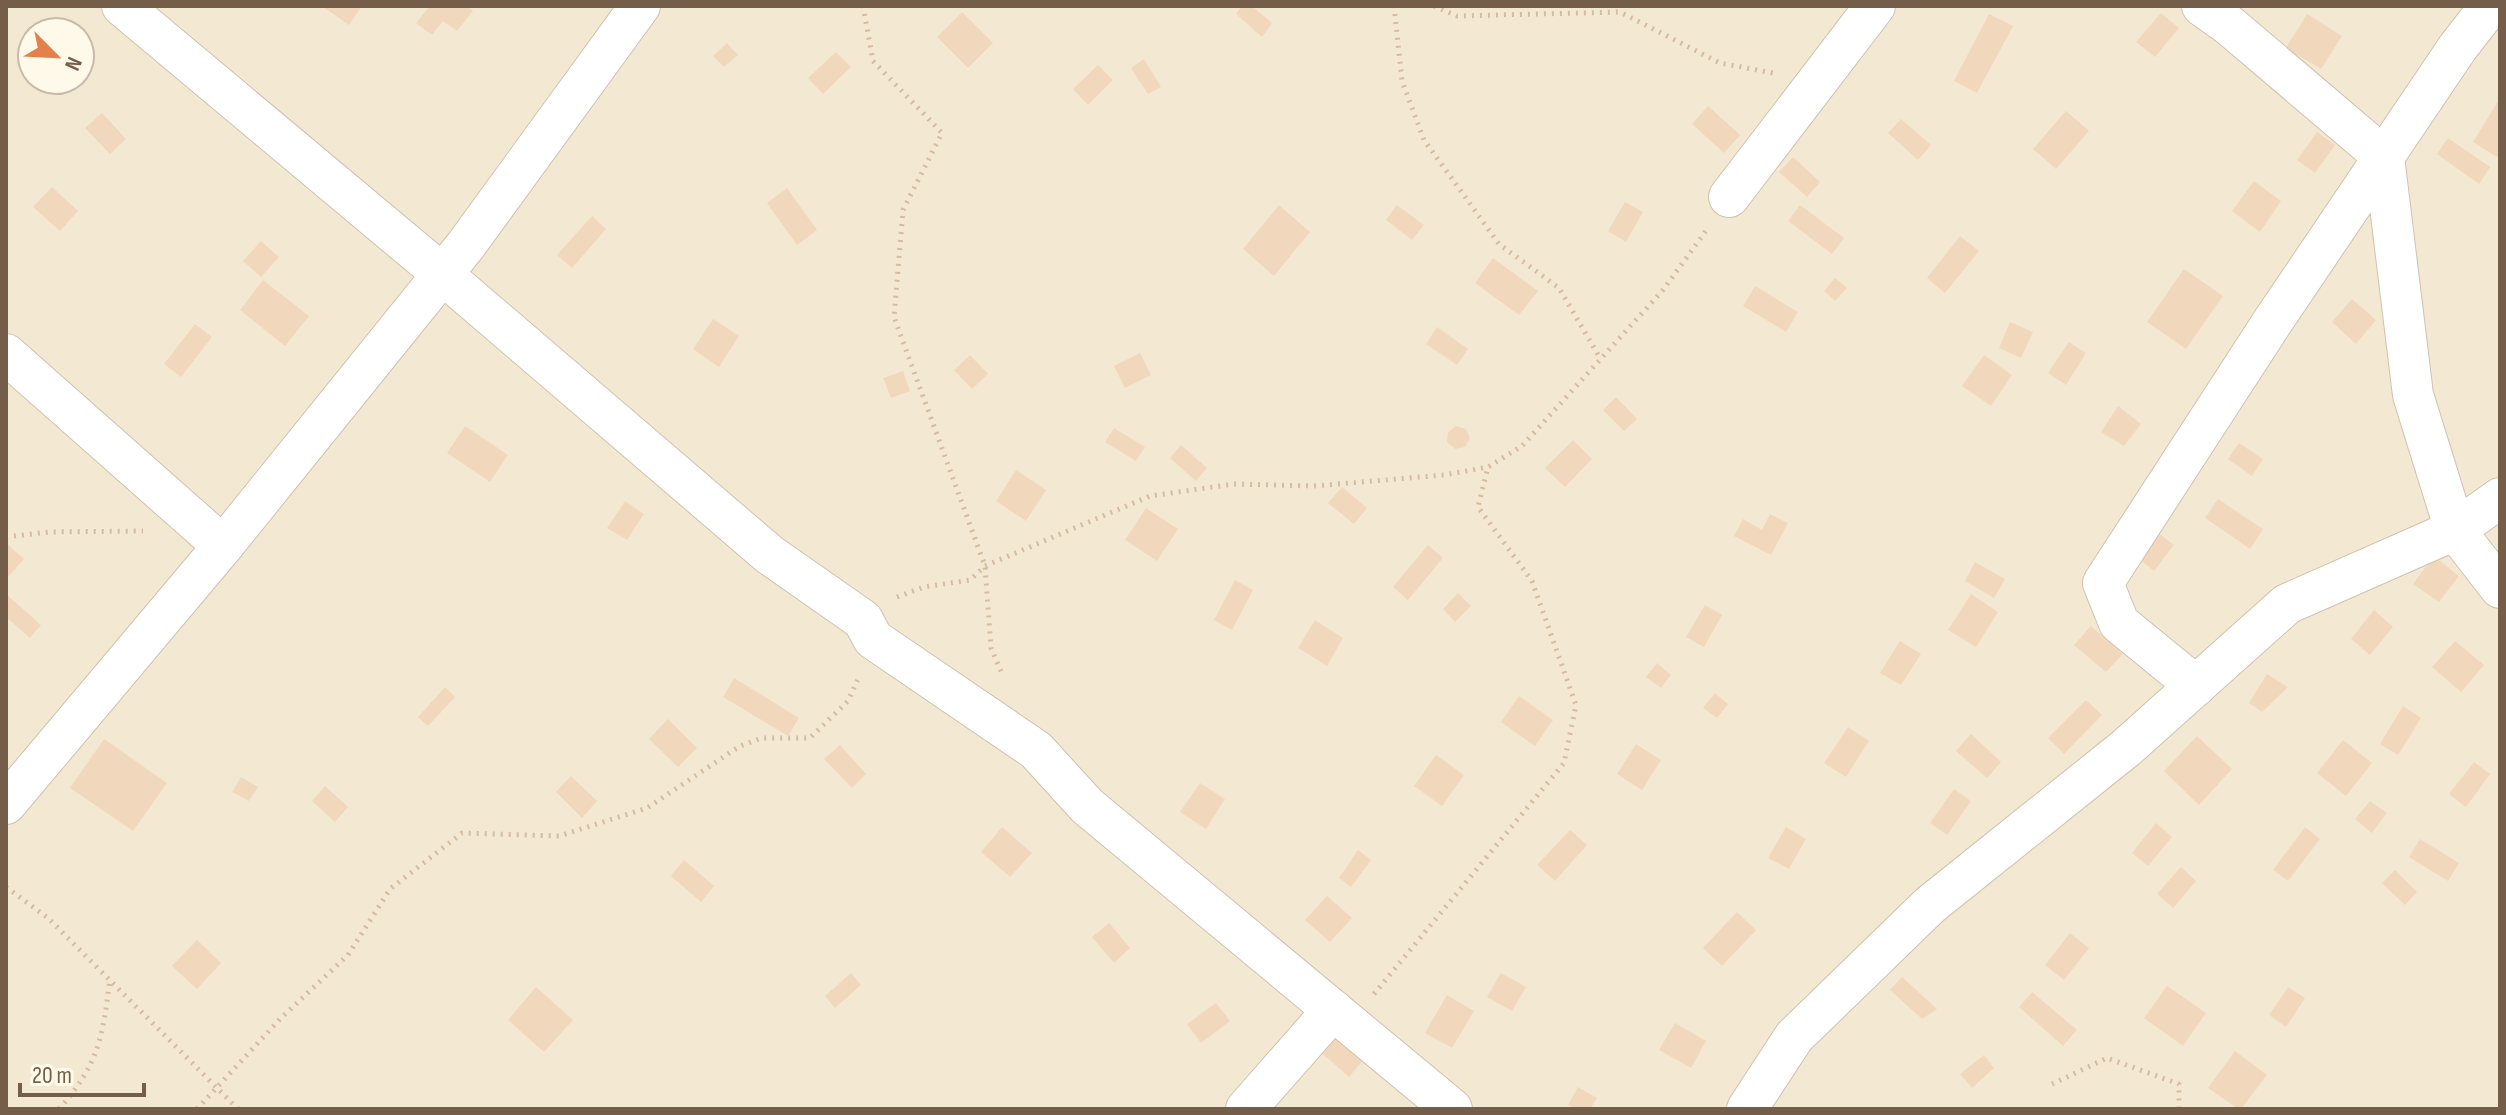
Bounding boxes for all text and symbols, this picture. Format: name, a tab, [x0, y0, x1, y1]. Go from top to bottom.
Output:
north arrow	[16, 16, 96, 96]
text: N	[58, 53, 88, 74]
scale bar	[20, 1047, 144, 1097]
text: 20 m	[32, 1061, 72, 1090]

